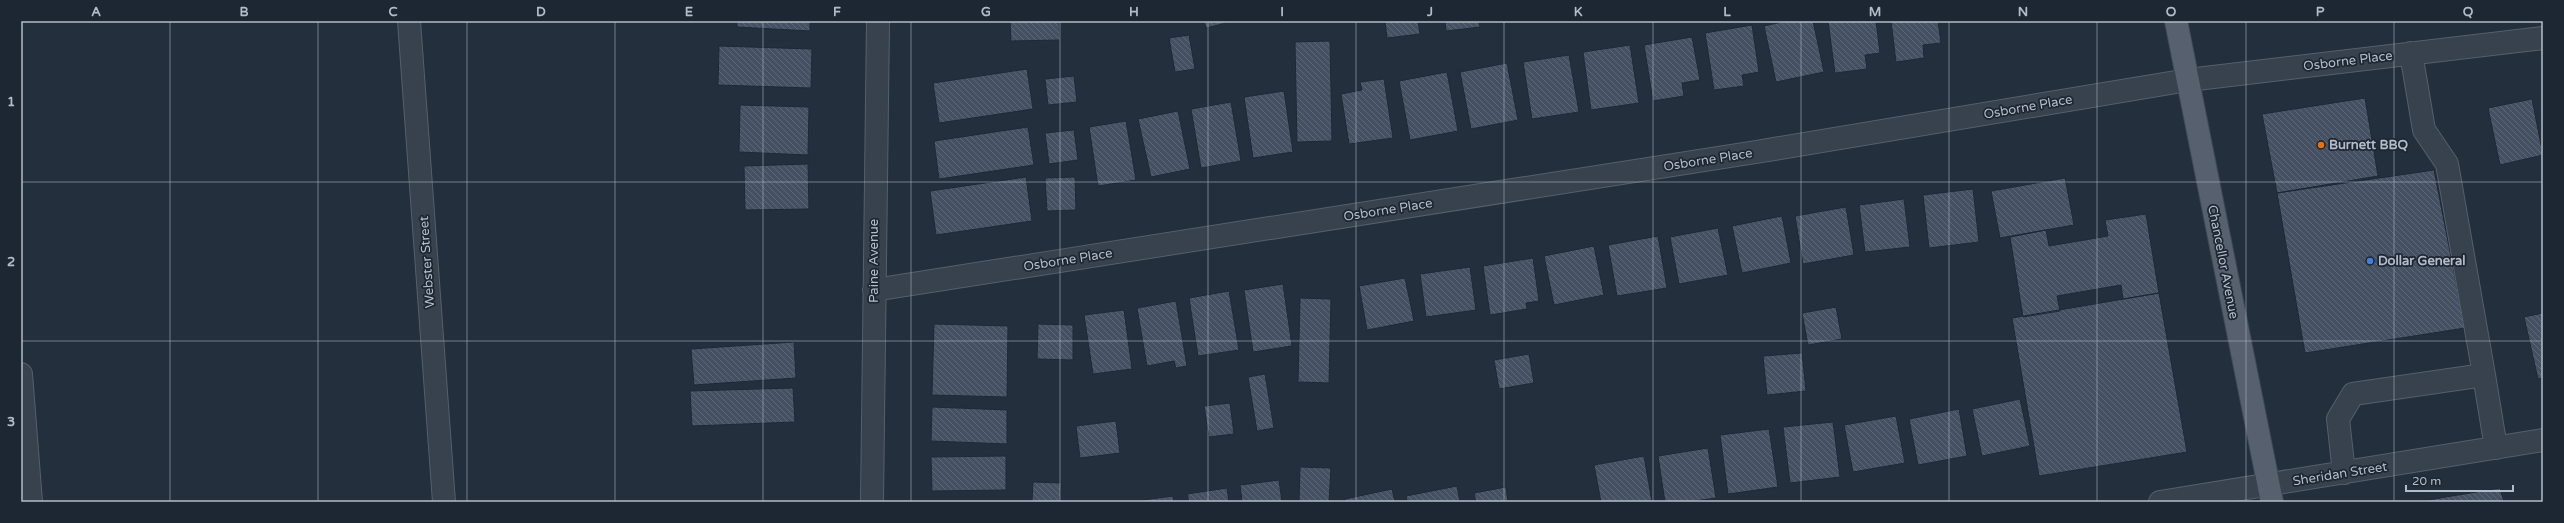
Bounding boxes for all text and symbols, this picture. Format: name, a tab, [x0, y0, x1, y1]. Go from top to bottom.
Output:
text: A	[91, 4, 101, 20]
text: B	[239, 4, 249, 20]
text: C	[388, 4, 398, 20]
text: D	[536, 4, 546, 20]
text: E	[685, 4, 693, 20]
text: F	[833, 4, 841, 20]
text: G	[981, 4, 991, 20]
text: H	[1129, 4, 1139, 20]
text: I	[1280, 4, 1284, 20]
text: J	[1426, 4, 1433, 20]
text: K	[1574, 4, 1583, 20]
text: L	[1723, 4, 1731, 20]
text: M	[1869, 4, 1881, 20]
text: N	[2018, 4, 2028, 20]
text: O	[2166, 4, 2177, 20]
text: P	[2316, 4, 2325, 20]
text: Q	[2463, 4, 2474, 20]
street label: Osborne Place	[2302, 48, 2394, 74]
street label: Osborne Place	[1982, 91, 2074, 123]
text: 1	[7, 94, 15, 110]
place label: Burnett BBQ	[2329, 137, 2408, 153]
marker: Burnett BBQ	[2316, 140, 2326, 150]
street label: Osborne Place	[1662, 145, 1754, 175]
street label: Osborne Place	[1342, 195, 1434, 225]
street label: Chancellor Avenue	[2204, 204, 2242, 320]
street label: Webster Street	[416, 215, 438, 308]
street label: Paine Avenue	[866, 219, 882, 303]
street label: Osborne Place	[1022, 245, 1114, 275]
place label: Dollar General	[2378, 253, 2466, 269]
text: 2	[7, 254, 15, 270]
marker: Dollar General	[2365, 256, 2375, 266]
text: 3	[7, 414, 15, 430]
street label: Sheridan Street	[2292, 459, 2388, 489]
scale bar	[2406, 467, 2513, 493]
text: 20 m	[2412, 474, 2441, 488]

